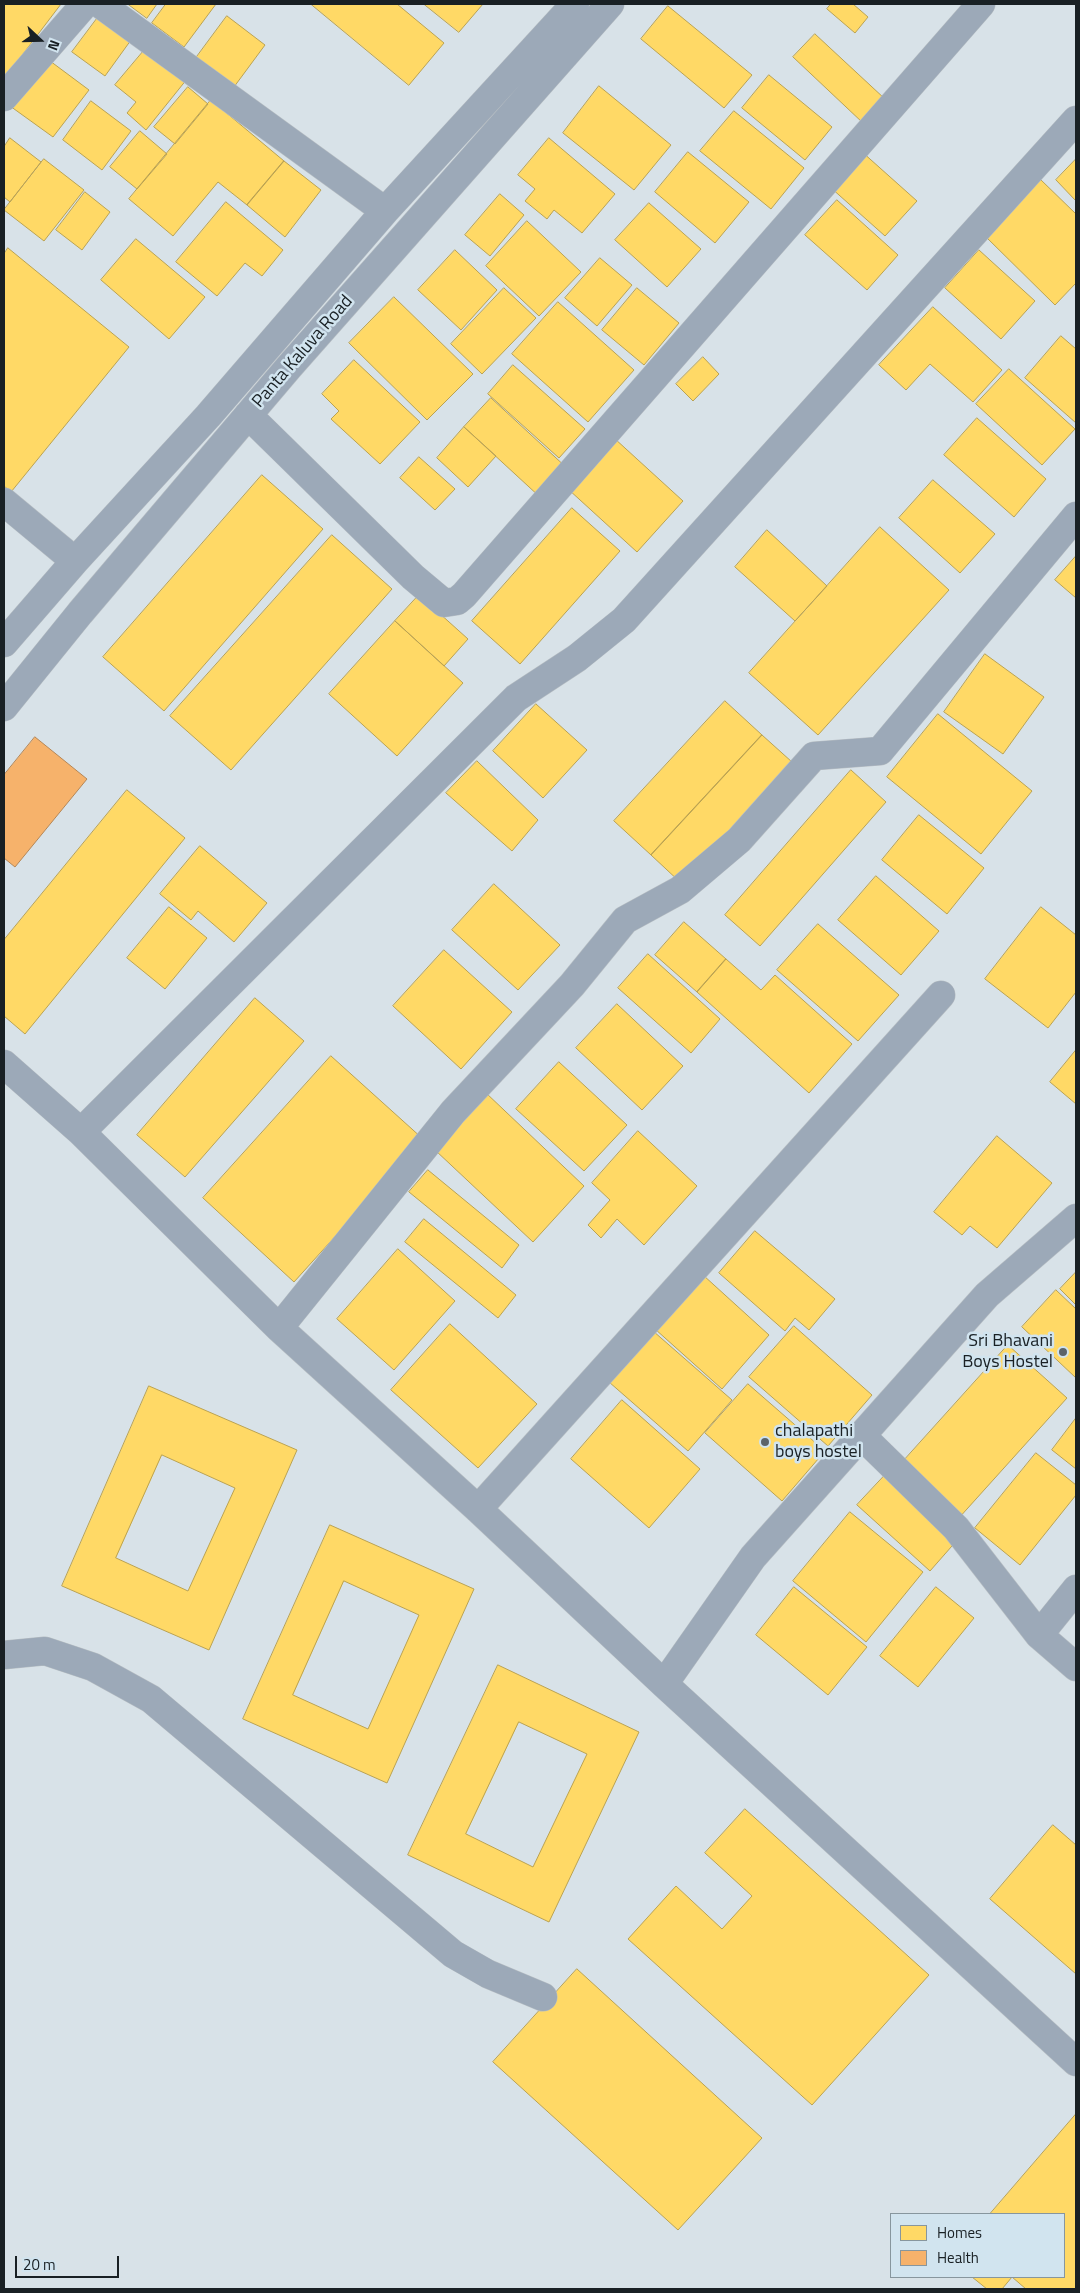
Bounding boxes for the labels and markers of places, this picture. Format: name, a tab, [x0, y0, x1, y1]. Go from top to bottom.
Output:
place label: Sri Bhavani Boys Hostel	[962, 1331, 1053, 1374]
marker: Sri Bhavani Boys Hostel	[1057, 1346, 1069, 1358]
place label: chalapathi boys hostel	[775, 1421, 862, 1464]
marker: chalapathi boys hostel	[759, 1436, 771, 1448]

